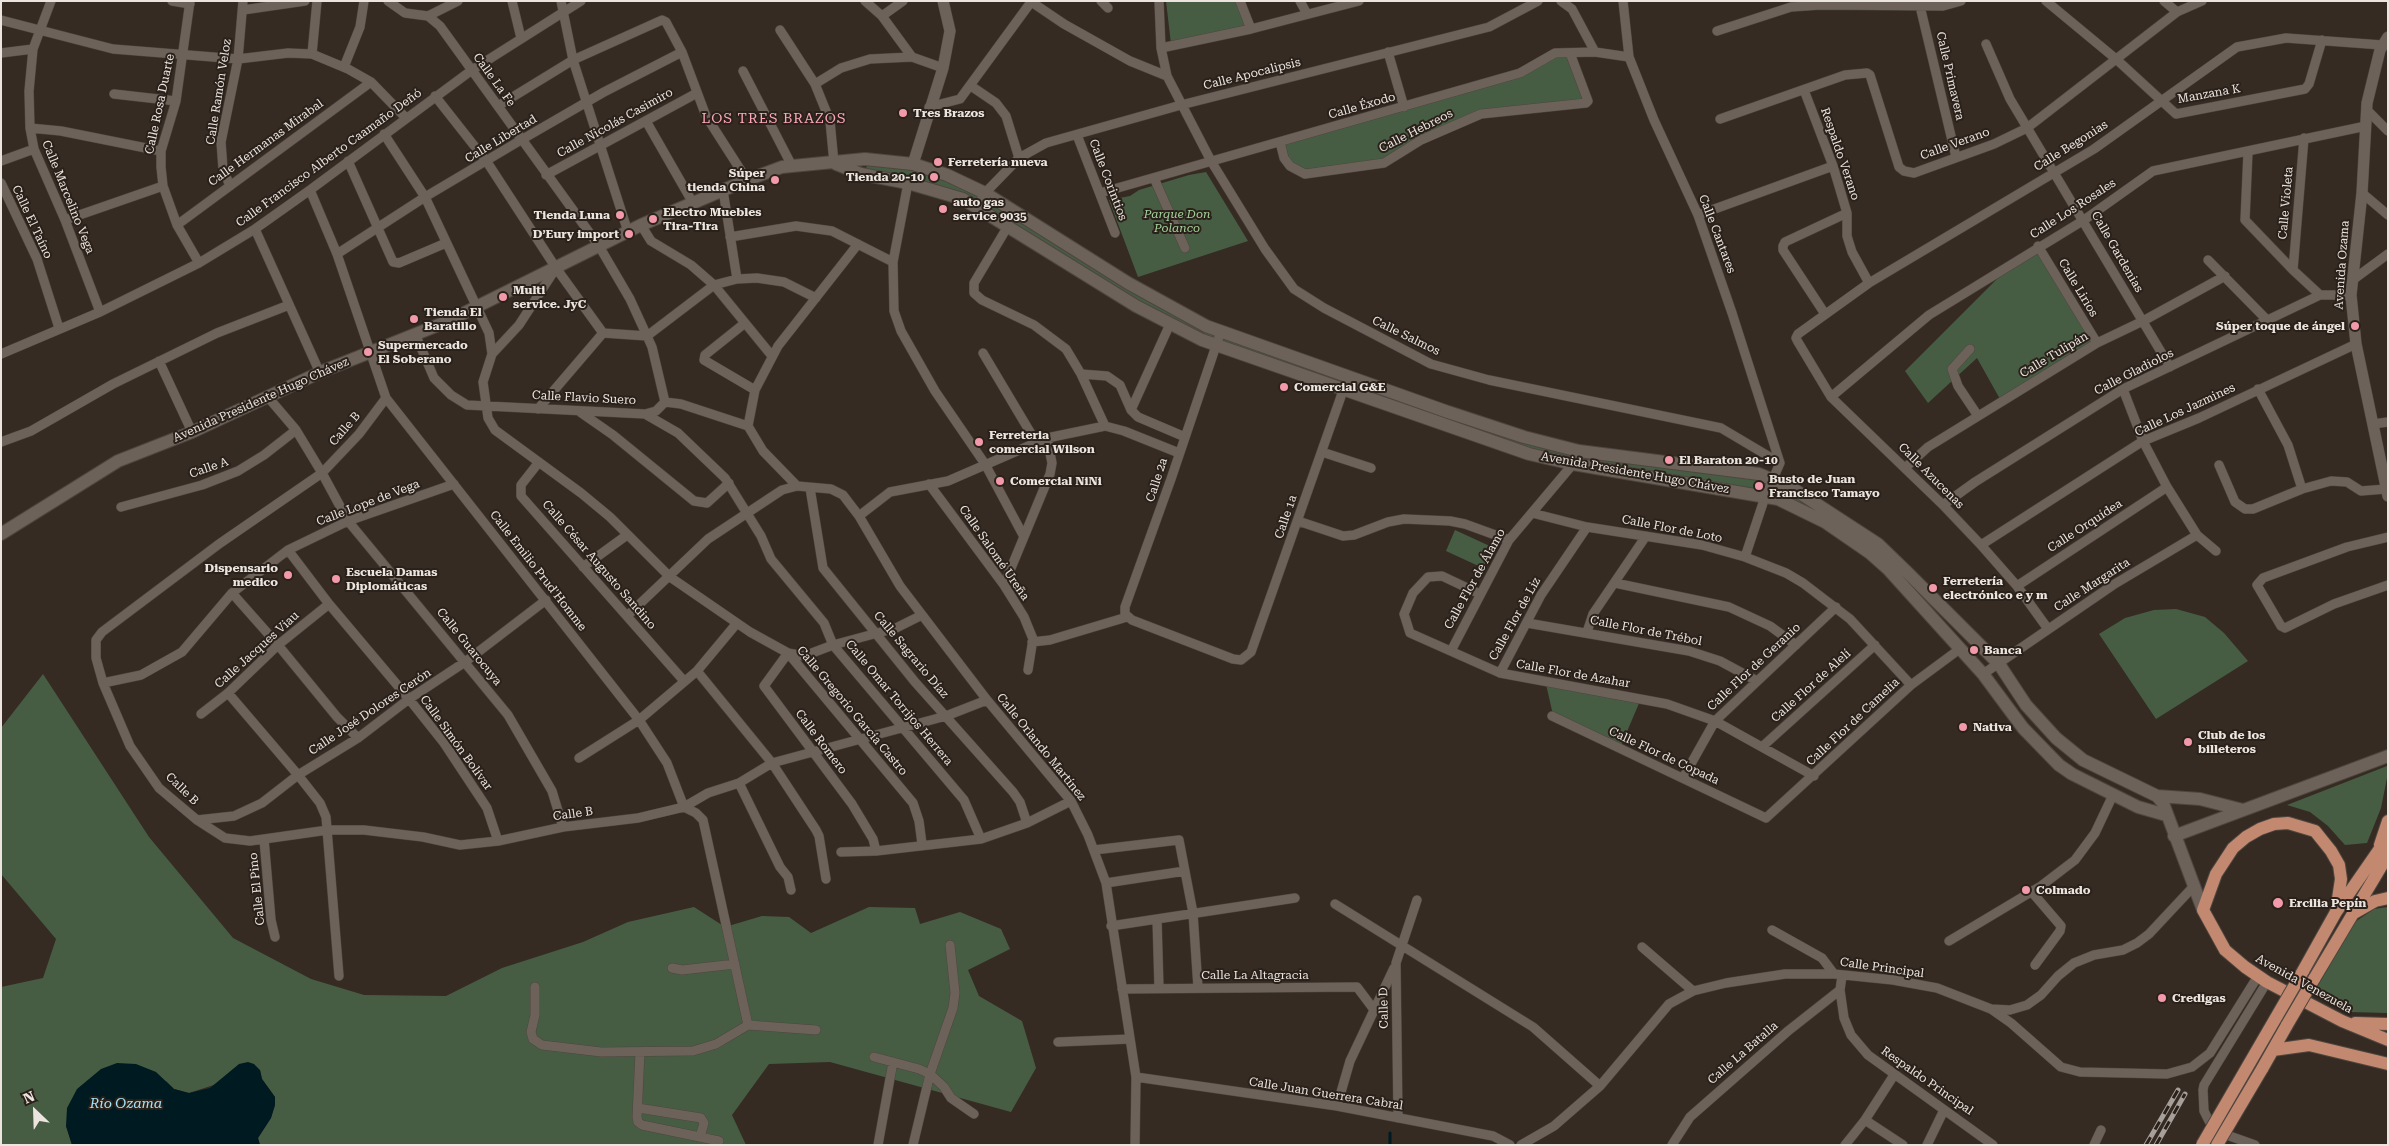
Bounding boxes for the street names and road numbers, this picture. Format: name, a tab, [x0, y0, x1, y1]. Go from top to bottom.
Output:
street label: Calle Primavera	[1933, 30, 1967, 122]
street label: Calle Ramón Veloz	[204, 38, 234, 146]
street label: Calle La Fe	[470, 50, 518, 110]
street label: Calle Rosa Duarte	[142, 53, 178, 155]
street label: Calle Apocalipsis	[1202, 55, 1302, 93]
street label: Manzana K	[2176, 81, 2242, 107]
street label: Calle Nicolás Casimiro	[555, 85, 675, 161]
street label: Calle Francisco Alberto Caamaño Deñó	[233, 86, 425, 230]
street label: Calle Éxodo	[1327, 90, 1397, 122]
street label: Calle Hermanas Mirabal	[206, 97, 326, 189]
street label: Calle Hebreos	[1377, 106, 1455, 156]
street label: Respaldo Verano	[1817, 106, 1863, 202]
street label: Calle Libertad	[462, 112, 540, 166]
street label: Calle Begonias	[2031, 118, 2111, 174]
street label: Calle Verano	[1918, 125, 1992, 163]
street label: Calle Corintios	[1086, 137, 1130, 223]
street label: Calle Marcelino Vega	[39, 138, 97, 256]
street label: Calle Violeta	[2276, 166, 2296, 240]
street label: Calle Los Rosales	[2027, 176, 2119, 242]
street label: Calle El Taíno	[9, 183, 55, 261]
street label: Calle Cantares	[1695, 193, 1739, 275]
street label: Calle Gardenias	[2088, 209, 2146, 295]
street label: Avenida Ozama	[2332, 220, 2352, 310]
street label: Calle Lirios	[2055, 256, 2101, 320]
street label: Calle Salmos	[1370, 313, 1442, 359]
street label: Calle Tulipán	[2017, 329, 2091, 381]
street label: Calle Gladiolos	[2092, 346, 2176, 398]
street label: Avenida Presidente Hugo Chávez	[171, 355, 351, 445]
street label: Calle Los Jazmines	[2132, 380, 2238, 440]
street label: Calle Flavio Suero	[532, 388, 636, 408]
street label: Calle B	[326, 409, 364, 449]
street label: Calle Azucenas	[1895, 440, 1967, 512]
street label: Avenida Presidente Hugo Chávez	[1540, 449, 1730, 497]
street label: Calle A	[187, 455, 231, 481]
street label: Calle 2a	[1143, 456, 1171, 504]
street label: Calle Lope de Vega	[314, 477, 422, 529]
street label: Calle 1a	[1272, 493, 1300, 541]
street label: Calle Orquídea	[2045, 496, 2125, 556]
street label: Calle César Augusto Sandino	[539, 497, 659, 633]
street label: Calle Salomé Ureña	[956, 503, 1032, 603]
street label: Calle Emilio Prud'Homme	[487, 508, 589, 634]
street label: Calle Flor de Loto	[1620, 512, 1724, 546]
street label: Calle Flor de Álamo	[1441, 526, 1509, 632]
street label: Calle Margarita	[2051, 555, 2133, 615]
street label: Calle Flor de Liz	[1486, 575, 1544, 663]
street label: Calle Guarocuya	[433, 605, 505, 689]
street label: Calle Jacques Viau	[212, 608, 302, 692]
street label: Calle Sagrario Díaz	[871, 609, 951, 701]
street label: Calle Flor de Trébol	[1589, 613, 1703, 649]
street label: Calle Flor de Geranio	[1704, 620, 1804, 714]
street label: Calle Omar Torrijos Herrera	[842, 637, 956, 769]
street label: Calle Gregorio García Castro	[794, 643, 910, 779]
street label: Calle Flor de Alelí	[1768, 647, 1854, 725]
street label: Calle Flor de Azahar	[1515, 657, 1631, 691]
street label: Calle José Dolores Cerón	[306, 666, 434, 758]
street label: Calle Flor de Camelia	[1803, 675, 1903, 769]
street label: Calle Orlando Martínez	[993, 690, 1089, 804]
street label: Calle Simón Bolívar	[417, 693, 495, 793]
street label: Calle Romero	[792, 707, 850, 777]
street label: Calle Flor de Copada	[1607, 724, 1721, 788]
street label: Calle B	[163, 770, 201, 808]
street label: Calle B	[552, 804, 594, 824]
street label: Calle El Pino	[246, 852, 268, 926]
street label: Avenida Venezuela	[2253, 951, 2355, 1017]
street label: Calle Principal	[1839, 955, 1925, 981]
street label: Calle La Altagracia	[1201, 968, 1309, 982]
street label: Calle D	[1376, 987, 1392, 1029]
street label: Calle La Batalla	[1705, 1019, 1781, 1087]
street label: Respaldo Principal	[1878, 1044, 1976, 1118]
street label: Calle Juan Guerrera Cabral	[1248, 1075, 1404, 1113]

